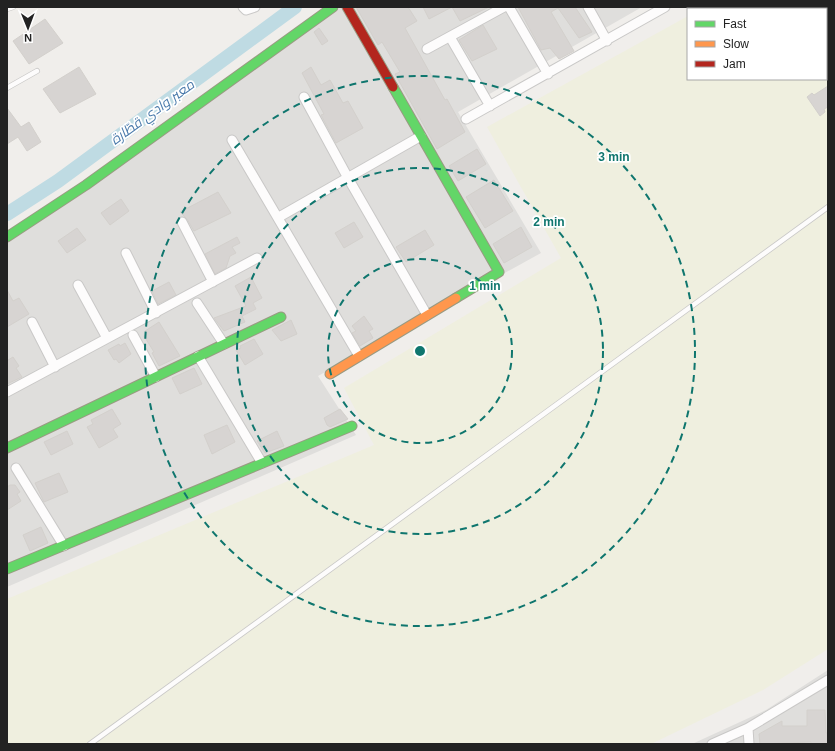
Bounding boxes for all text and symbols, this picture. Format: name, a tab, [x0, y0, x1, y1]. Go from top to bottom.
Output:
north arrow	[8, 8, 48, 48]
legend	[687, 8, 827, 80]
text: Fast	[723, 17, 747, 31]
text: N	[24, 32, 32, 44]
text: Slow	[723, 37, 749, 51]
text: Jam	[723, 57, 746, 71]
water label: معبر وادي قطّارة	[107, 76, 200, 151]
text: 3 min	[598, 150, 630, 164]
text: 2 min	[533, 215, 565, 229]
text: 1 min	[469, 279, 501, 293]
centre of rings	[413, 344, 427, 358]

